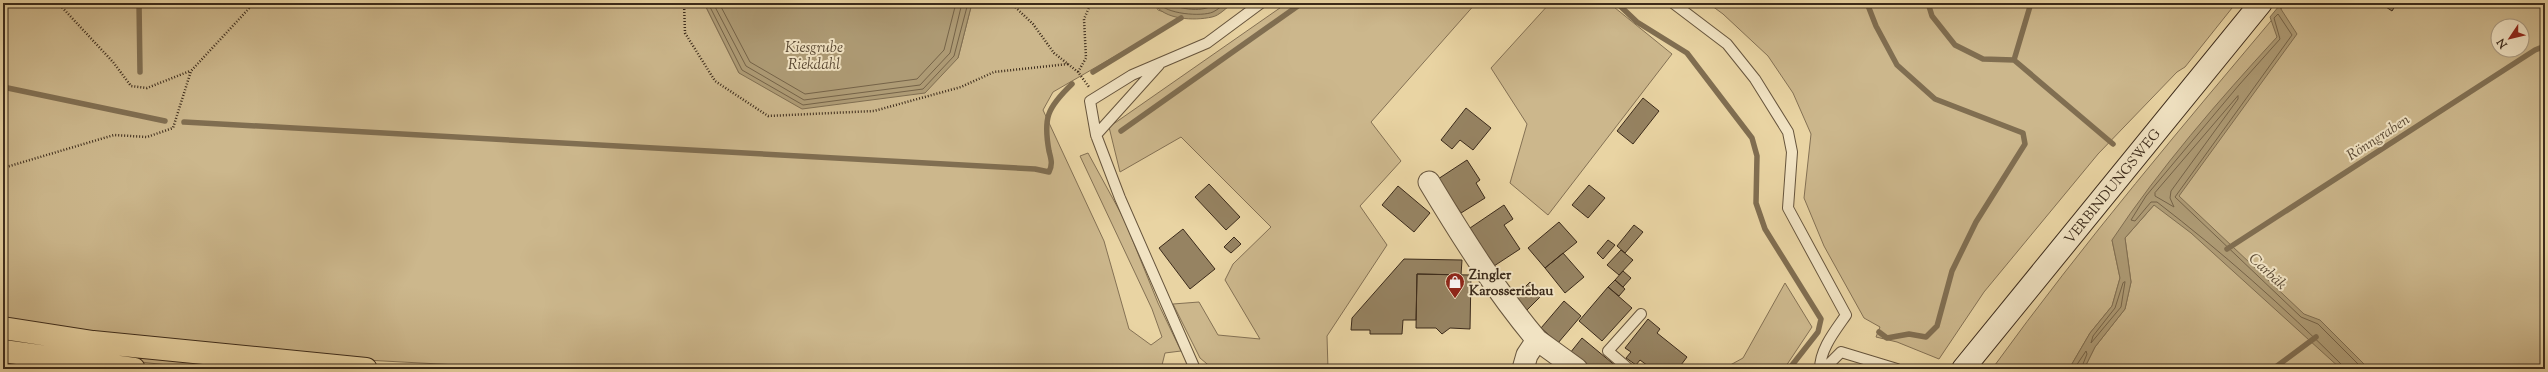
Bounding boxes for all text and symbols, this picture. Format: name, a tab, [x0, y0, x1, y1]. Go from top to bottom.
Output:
north arrow	[2490, 18, 2530, 58]
text: N	[2493, 35, 2512, 52]
water label: Kiesgrube Riekdahl	[785, 38, 843, 76]
water label: Rönngraben	[2343, 110, 2415, 167]
street label: VERBINDUNGSWEG	[2061, 125, 2167, 249]
water label: Carbäk	[2243, 249, 2291, 295]
place label: Zingler Karosseriebau	[1469, 266, 1554, 302]
shop icon: Zingler Karosseriebau	[1444, 271, 1466, 299]

